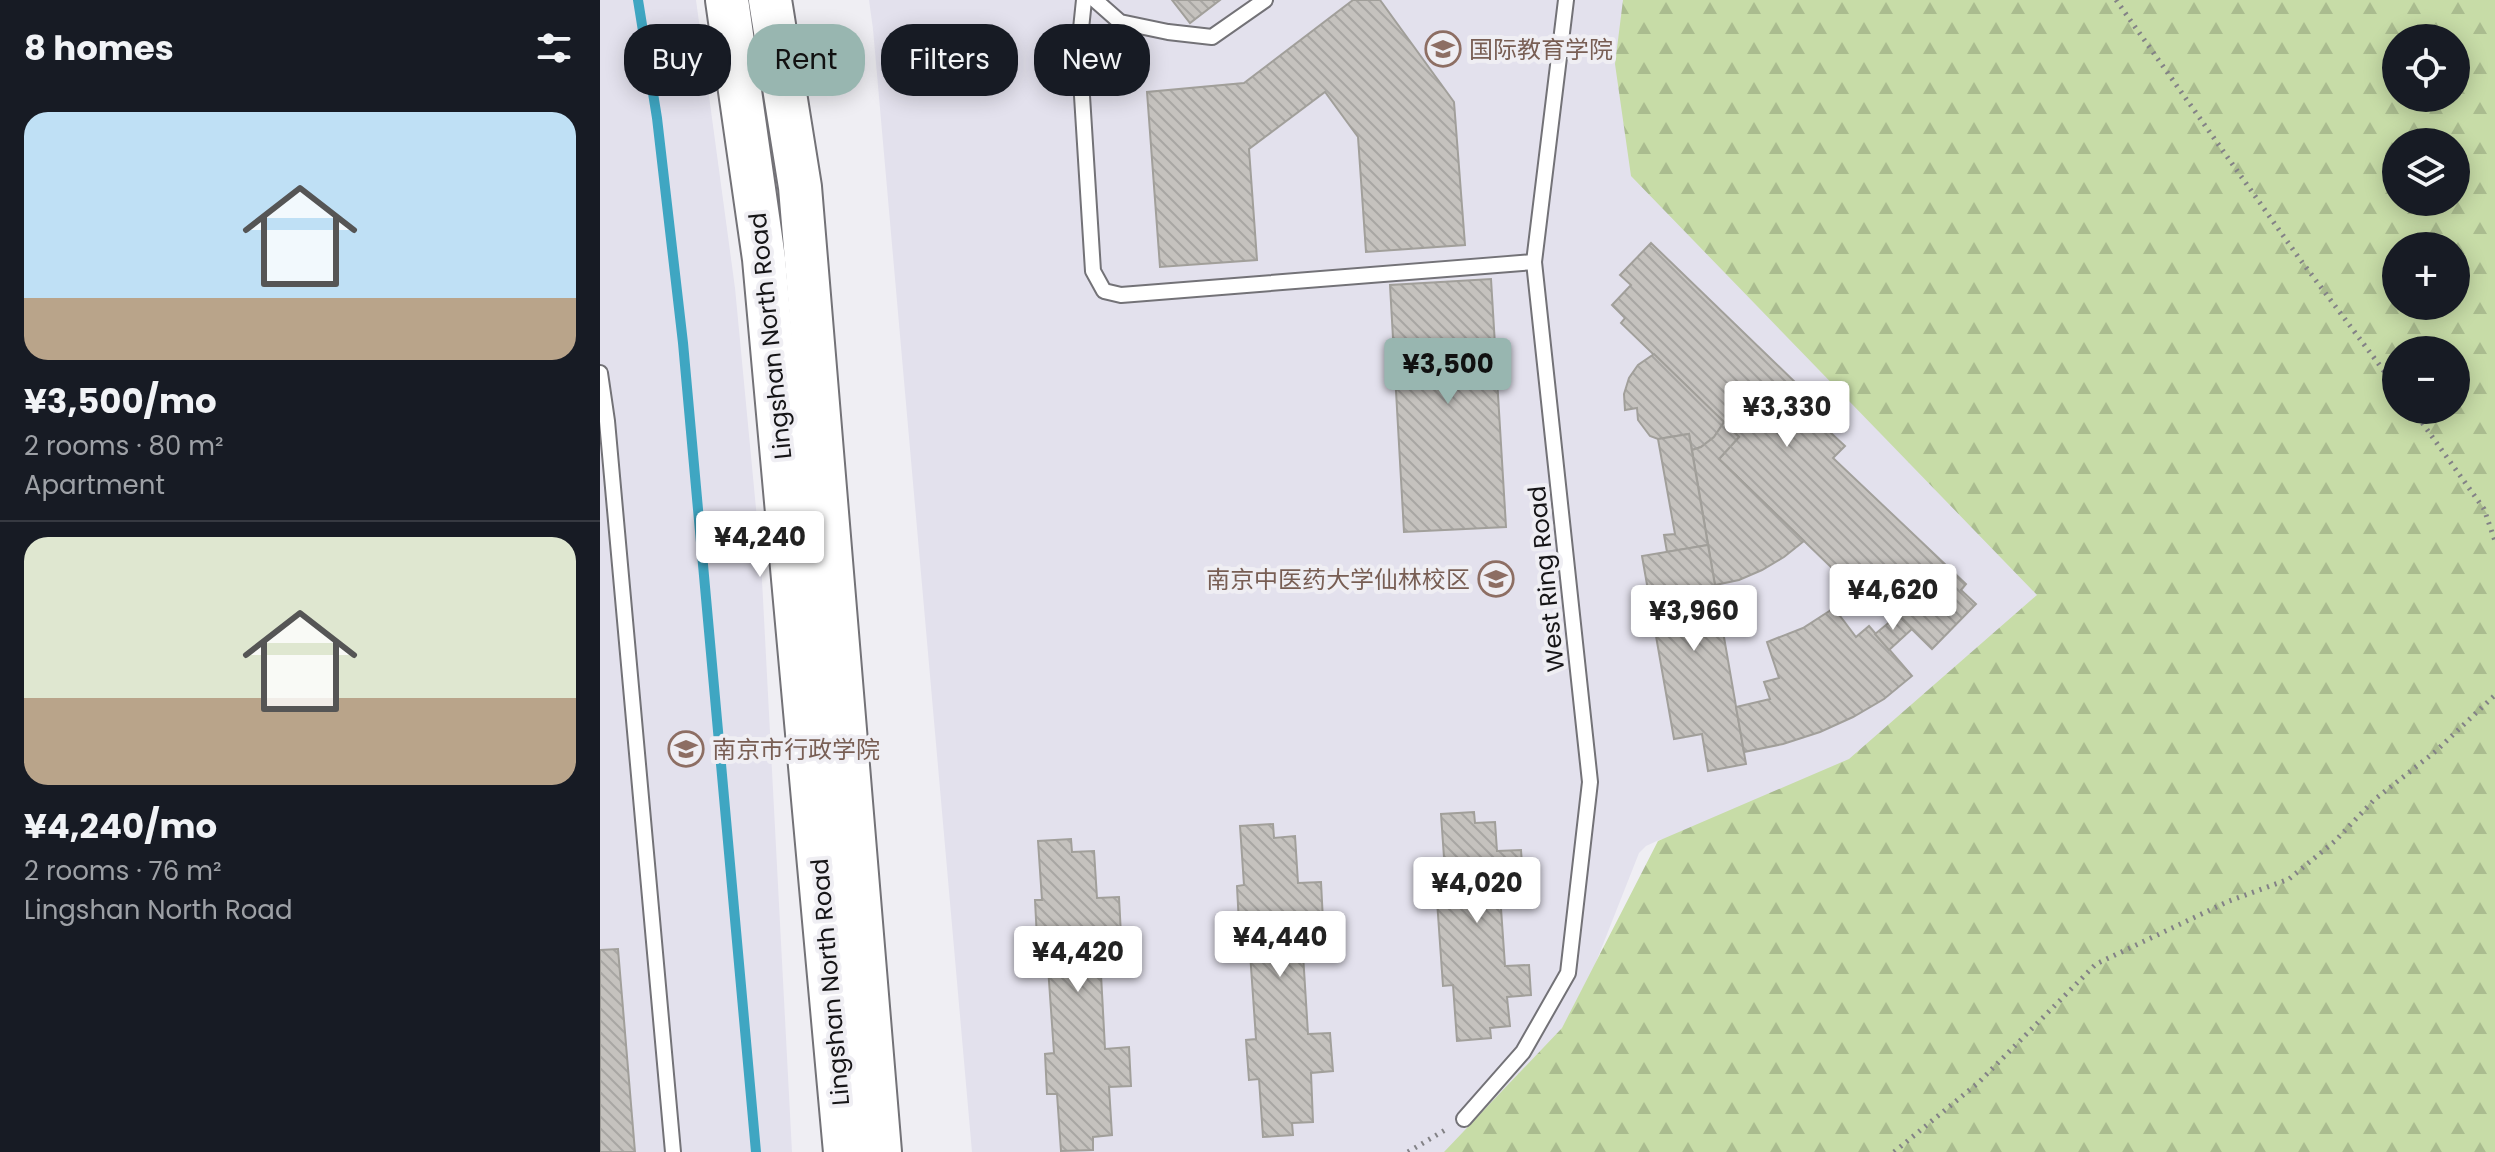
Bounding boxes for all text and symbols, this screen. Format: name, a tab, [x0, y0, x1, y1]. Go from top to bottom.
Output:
text: 8 homes	[24, 24, 174, 72]
chip: Buy	[624, 24, 731, 96]
chip: Rent	[747, 24, 865, 96]
chip: Filters	[881, 24, 1018, 96]
chip: New	[1034, 24, 1150, 96]
map controls	[2382, 24, 2470, 424]
button: locate	[2382, 24, 2470, 112]
icon: filters	[532, 26, 576, 70]
school or university icon: 国际教育学院	[1424, 30, 1462, 68]
place label: 国际教育学院	[1469, 33, 1613, 66]
button: layers	[2382, 128, 2470, 216]
icon: home	[228, 164, 372, 308]
street label: Lingshan North Road	[741, 211, 799, 461]
button: +	[2382, 232, 2470, 320]
button: −	[2382, 336, 2470, 424]
pin: ¥3,500	[1383, 338, 1513, 406]
text: ¥3,500	[1402, 346, 1494, 382]
text: ¥3,500/mo	[24, 377, 217, 425]
pin: ¥3,330	[1722, 381, 1852, 449]
text: ¥3,330	[1742, 389, 1832, 425]
text: 2 rooms · 80 m²	[24, 428, 224, 464]
text: Apartment	[24, 467, 165, 503]
street label: West Ring Road	[1520, 484, 1572, 674]
pin: ¥4,240	[695, 511, 825, 579]
text: ¥4,240	[714, 519, 806, 555]
school or university icon: 南京中医药大学仙林校区	[1477, 560, 1515, 598]
place label: 南京中医药大学仙林校区	[1206, 563, 1470, 596]
pin: ¥4,620	[1828, 564, 1958, 632]
text: ¥4,620	[1848, 572, 1938, 608]
pin: ¥3,960	[1629, 585, 1759, 653]
icon: home	[228, 589, 372, 733]
text: ¥3,960	[1649, 593, 1739, 629]
school or university icon: 南京市行政学院	[667, 730, 705, 768]
place label: 南京市行政学院	[712, 733, 880, 766]
text: ¥4,240/mo	[24, 802, 217, 850]
text: 2 rooms · 76 m²	[24, 853, 222, 889]
street label: Lingshan North Road	[803, 857, 857, 1107]
pin: ¥4,020	[1412, 857, 1542, 925]
text: ¥4,020	[1431, 865, 1523, 901]
text: Lingshan North Road	[24, 892, 292, 928]
pin: ¥4,440	[1215, 911, 1345, 979]
text: ¥4,440	[1233, 919, 1327, 955]
pin: ¥4,420	[1013, 926, 1143, 994]
text: ¥4,420	[1032, 934, 1124, 970]

